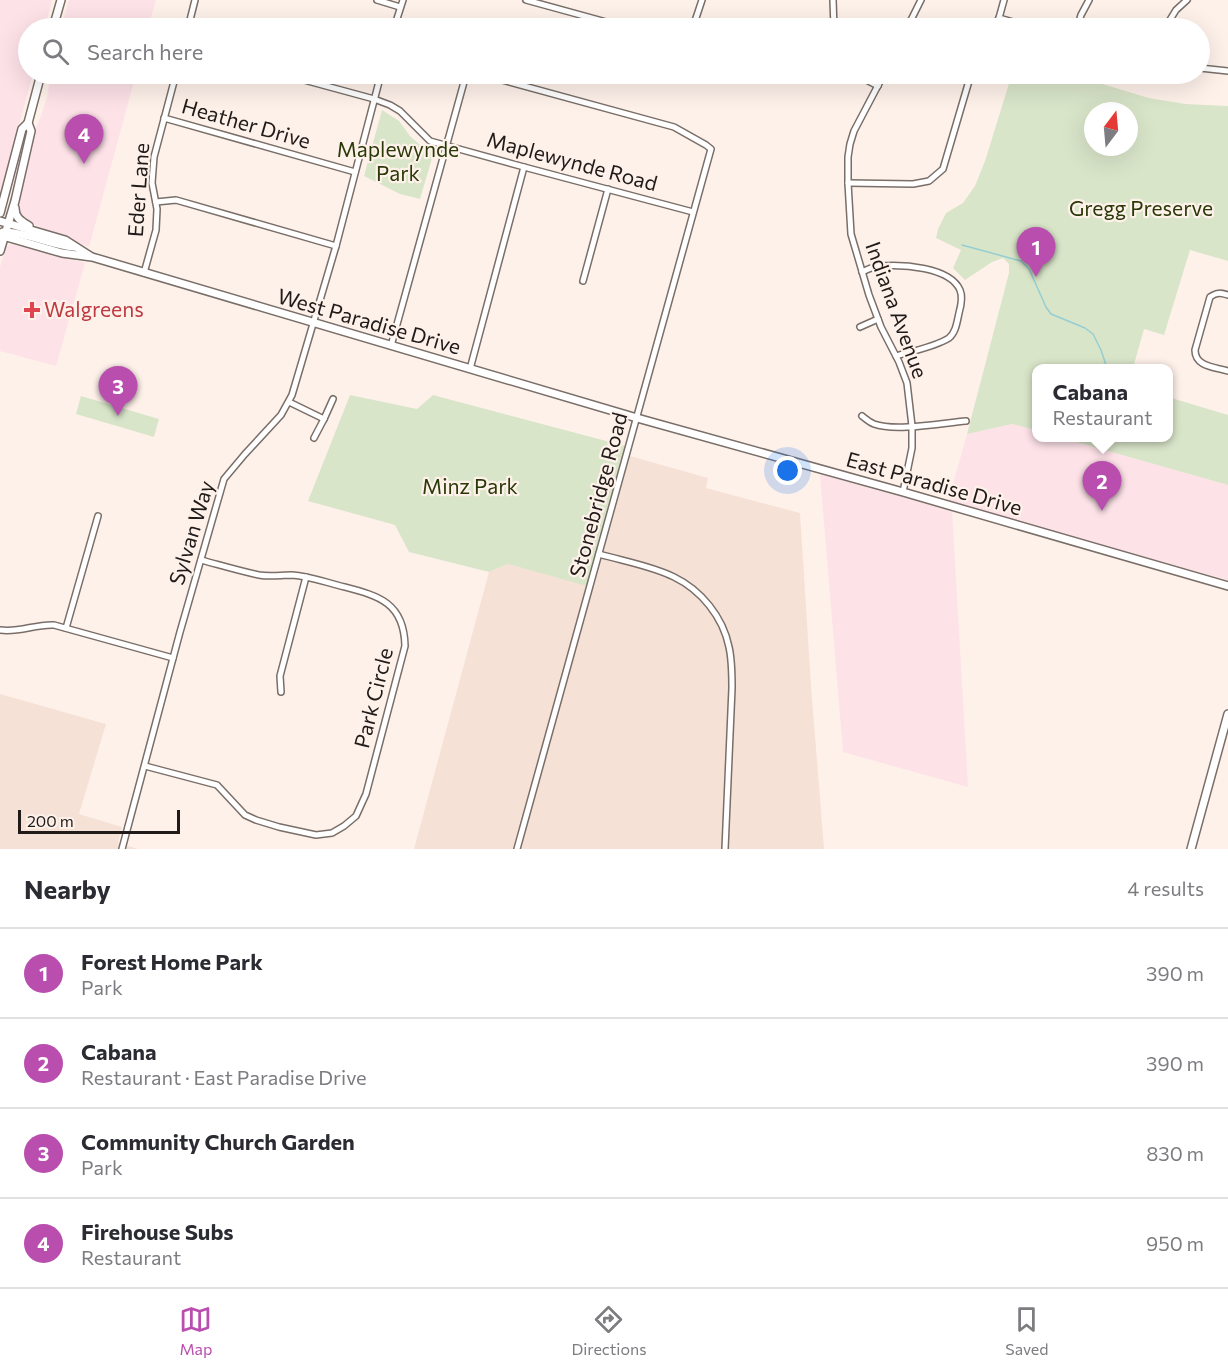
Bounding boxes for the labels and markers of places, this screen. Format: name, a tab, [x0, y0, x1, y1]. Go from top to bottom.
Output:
pin: 4	[64, 114, 104, 164]
pin: 1	[1016, 228, 1056, 277]
place label: Walgreens	[44, 296, 144, 321]
marker: Walgreens	[25, 303, 39, 317]
pin: 3	[98, 366, 138, 416]
pin: 2	[1082, 462, 1122, 511]

